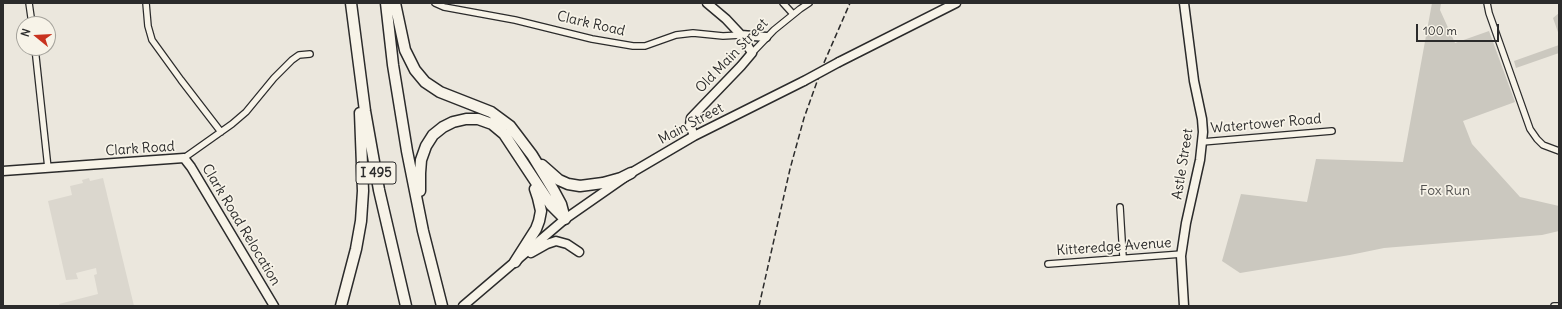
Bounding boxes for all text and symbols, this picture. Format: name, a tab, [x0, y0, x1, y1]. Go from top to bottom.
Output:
street label: Clark Road	[555, 8, 627, 40]
street label: Old Main Street	[692, 15, 772, 97]
north arrow	[16, 16, 56, 56]
scale bar	[1418, 16, 1501, 42]
text: 100 m	[1423, 23, 1457, 38]
text: N	[18, 27, 33, 38]
street label: Main Street	[656, 100, 726, 148]
street label: Watertower Road	[1210, 111, 1322, 137]
street label: Astle Street	[1169, 127, 1197, 201]
street label: Clark Road	[105, 138, 175, 160]
street label: Clark Road Relocation	[198, 161, 284, 289]
road number: I 495	[356, 162, 396, 184]
park label: Fox Run	[1420, 183, 1470, 199]
street label: Kitteredge Avenue	[1056, 235, 1172, 259]

